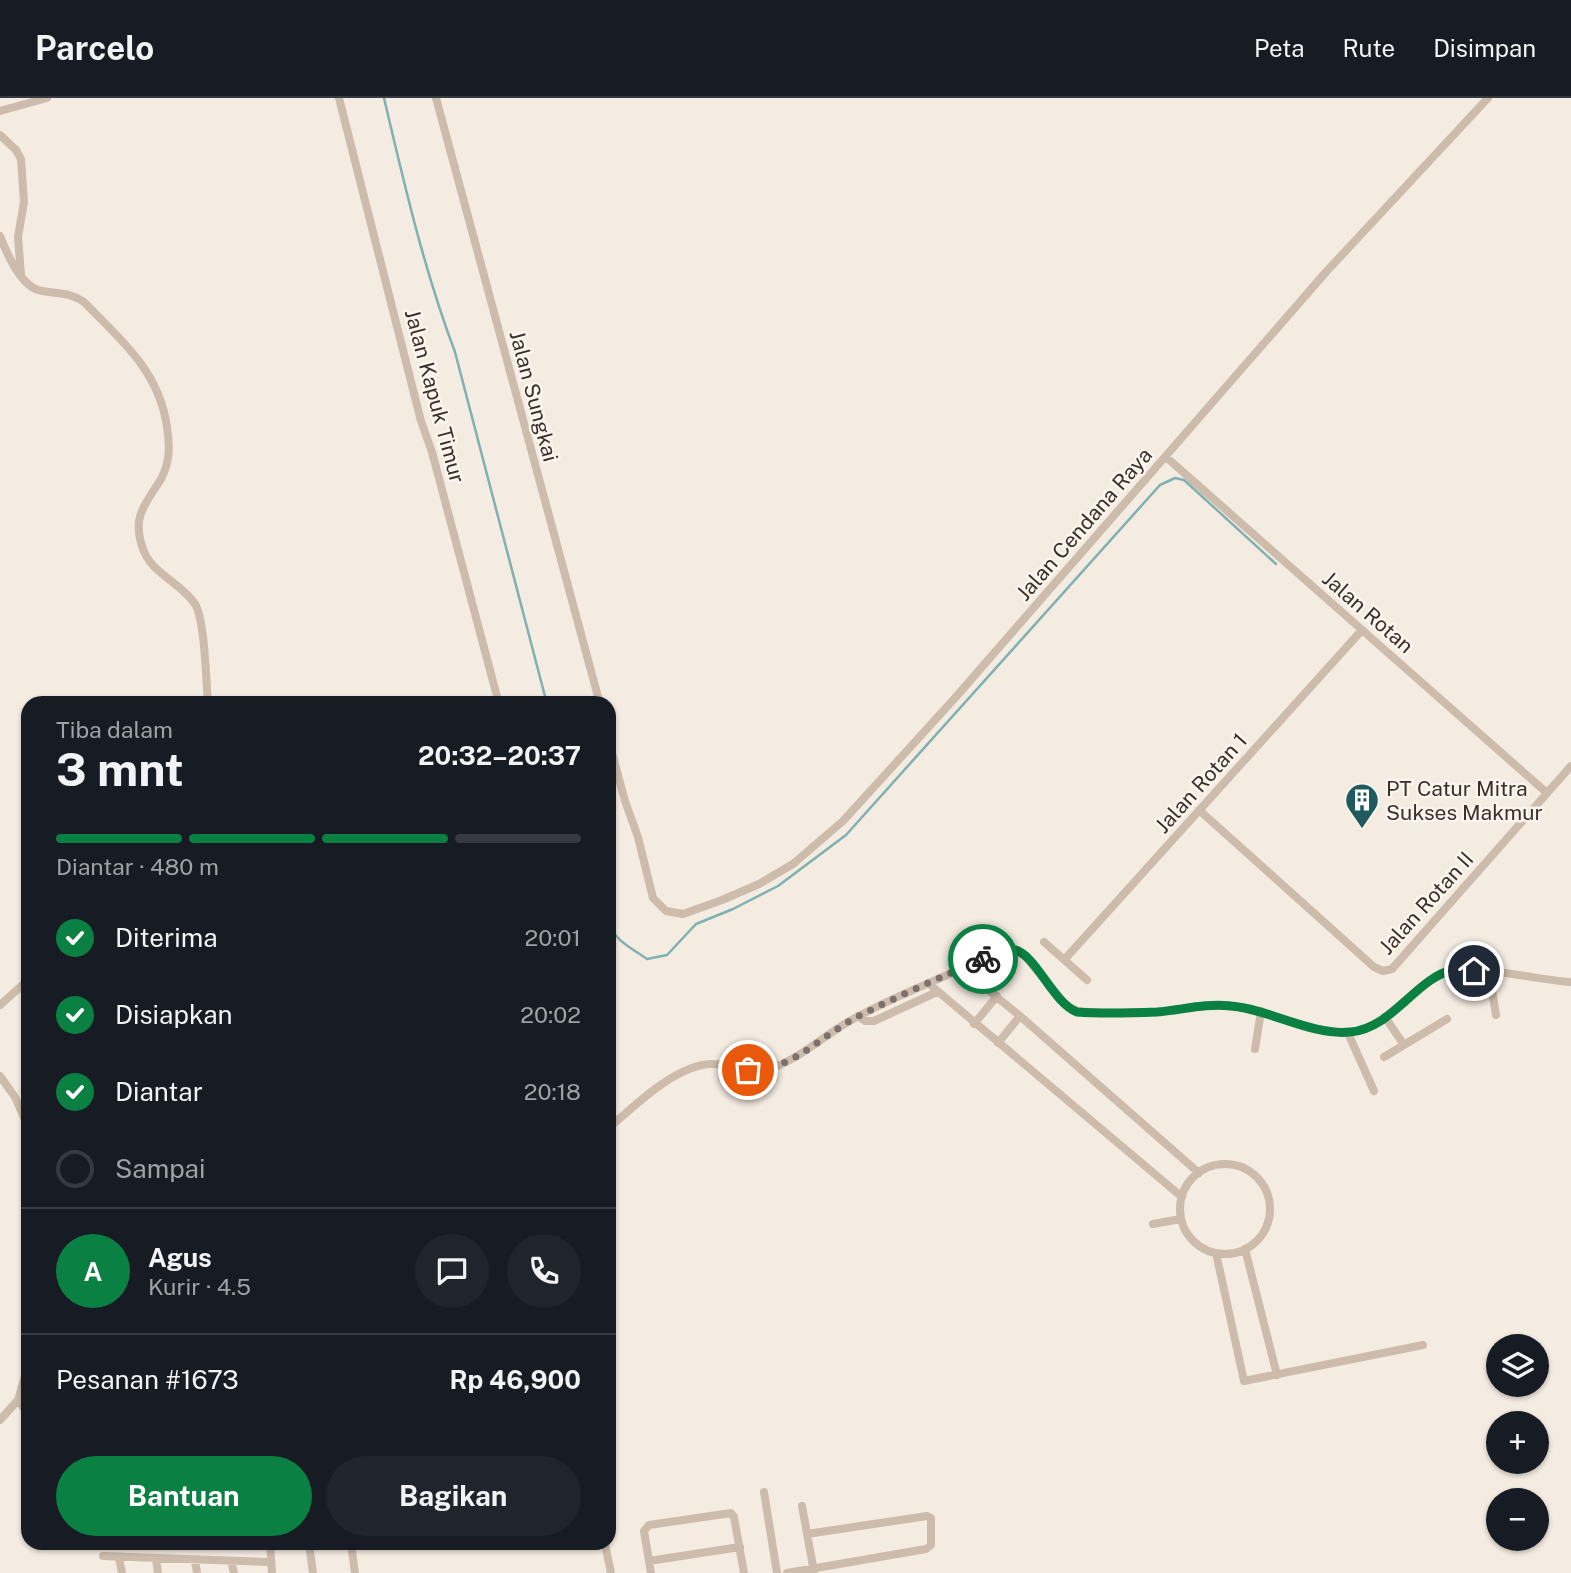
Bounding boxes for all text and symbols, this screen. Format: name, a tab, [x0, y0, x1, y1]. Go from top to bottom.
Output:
text: Parcelo	[35, 29, 154, 67]
text: Peta	[1254, 34, 1305, 62]
text: Rute	[1343, 34, 1395, 62]
text: Disimpan	[1433, 34, 1536, 62]
street label: Jalan Kapuk Timur	[400, 306, 470, 486]
street label: Jalan Sungkai	[504, 328, 564, 464]
street label: Jalan Cendana Raya	[1011, 443, 1157, 605]
street label: Jalan Rotan	[1318, 566, 1418, 658]
text: Tiba dalam	[56, 716, 173, 743]
street label: Jalan Rotan 1	[1150, 728, 1252, 838]
text: 20:32–20:37	[418, 740, 581, 771]
text: 3 mnt	[56, 742, 184, 796]
place label: PT Catur Mitra Sukses Makmur	[1386, 776, 1543, 825]
building icon: PT Catur Mitra Sukses Makmur	[1343, 781, 1381, 830]
street label: Jalan Rotan II	[1374, 847, 1478, 959]
text: Diantar · 480 m	[56, 853, 219, 880]
icon: check	[56, 919, 94, 957]
text: Diterima	[115, 922, 218, 953]
text: 20:01	[525, 924, 581, 951]
courier	[948, 924, 1018, 994]
icon: bike	[964, 940, 1002, 978]
pin	[1444, 941, 1504, 1001]
icon: home	[1455, 952, 1493, 990]
icon: check	[56, 996, 94, 1034]
text: Disiapkan	[115, 999, 233, 1030]
text: 20:02	[520, 1001, 581, 1028]
pin	[718, 1040, 778, 1100]
icon: bag	[729, 1051, 767, 1089]
icon: check	[56, 1073, 94, 1111]
text: Diantar	[115, 1076, 203, 1107]
text: 20:18	[524, 1078, 581, 1105]
text: Sampai	[115, 1153, 205, 1184]
button: chat	[415, 1234, 489, 1308]
button: phone	[507, 1234, 581, 1308]
text: Agus	[148, 1242, 212, 1273]
text: A	[84, 1256, 102, 1287]
text: Kurir · 4.5	[148, 1273, 251, 1300]
map controls	[1486, 1334, 1549, 1551]
button: layers	[1486, 1334, 1549, 1397]
text: Pesanan #1673	[56, 1364, 239, 1395]
text: Rp 46,900	[450, 1364, 581, 1395]
button: +	[1486, 1411, 1549, 1474]
button: Bantuan	[56, 1456, 312, 1536]
button: Bagikan	[326, 1456, 581, 1536]
button: −	[1486, 1488, 1549, 1551]

